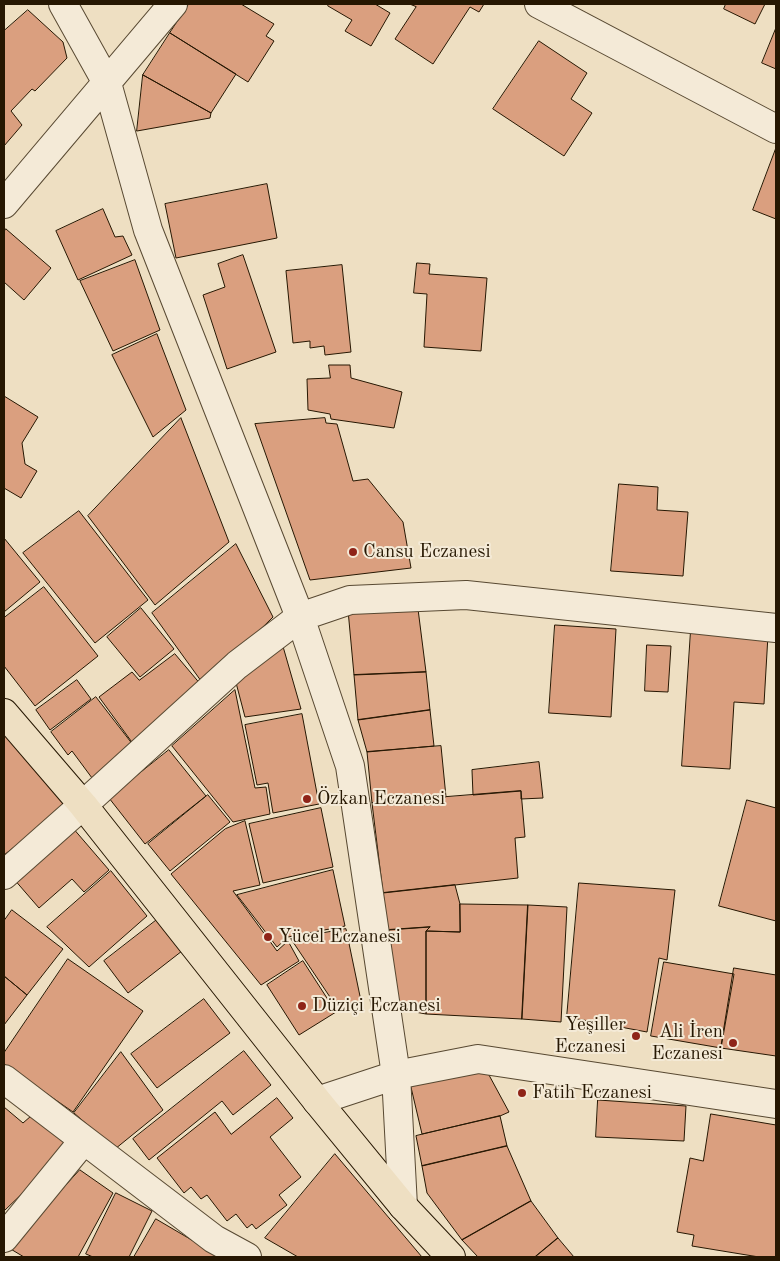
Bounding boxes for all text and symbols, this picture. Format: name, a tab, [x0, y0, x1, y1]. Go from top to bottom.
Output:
place label: Cansu Eczanesi	[363, 541, 491, 563]
marker: Cansu Eczanesi	[347, 546, 359, 558]
place label: Özkan Eczanesi	[317, 788, 445, 810]
marker: Özkan Eczanesi	[301, 793, 313, 805]
place label: Yücel Eczanesi	[278, 926, 401, 948]
marker: Yücel Eczanesi	[262, 931, 274, 943]
place label: Düziçi Eczanesi	[312, 995, 441, 1017]
marker: Düziçi Eczanesi	[296, 1000, 308, 1012]
place label: Yeşiller Eczanesi	[554, 1014, 626, 1058]
place label: Ali İren Eczanesi	[651, 1021, 723, 1065]
marker: Yeşiller Eczanesi	[630, 1030, 642, 1042]
marker: Ali İren Eczanesi	[727, 1037, 739, 1049]
place label: Fatih Eczanesi	[532, 1082, 652, 1104]
marker: Fatih Eczanesi	[516, 1087, 528, 1099]

